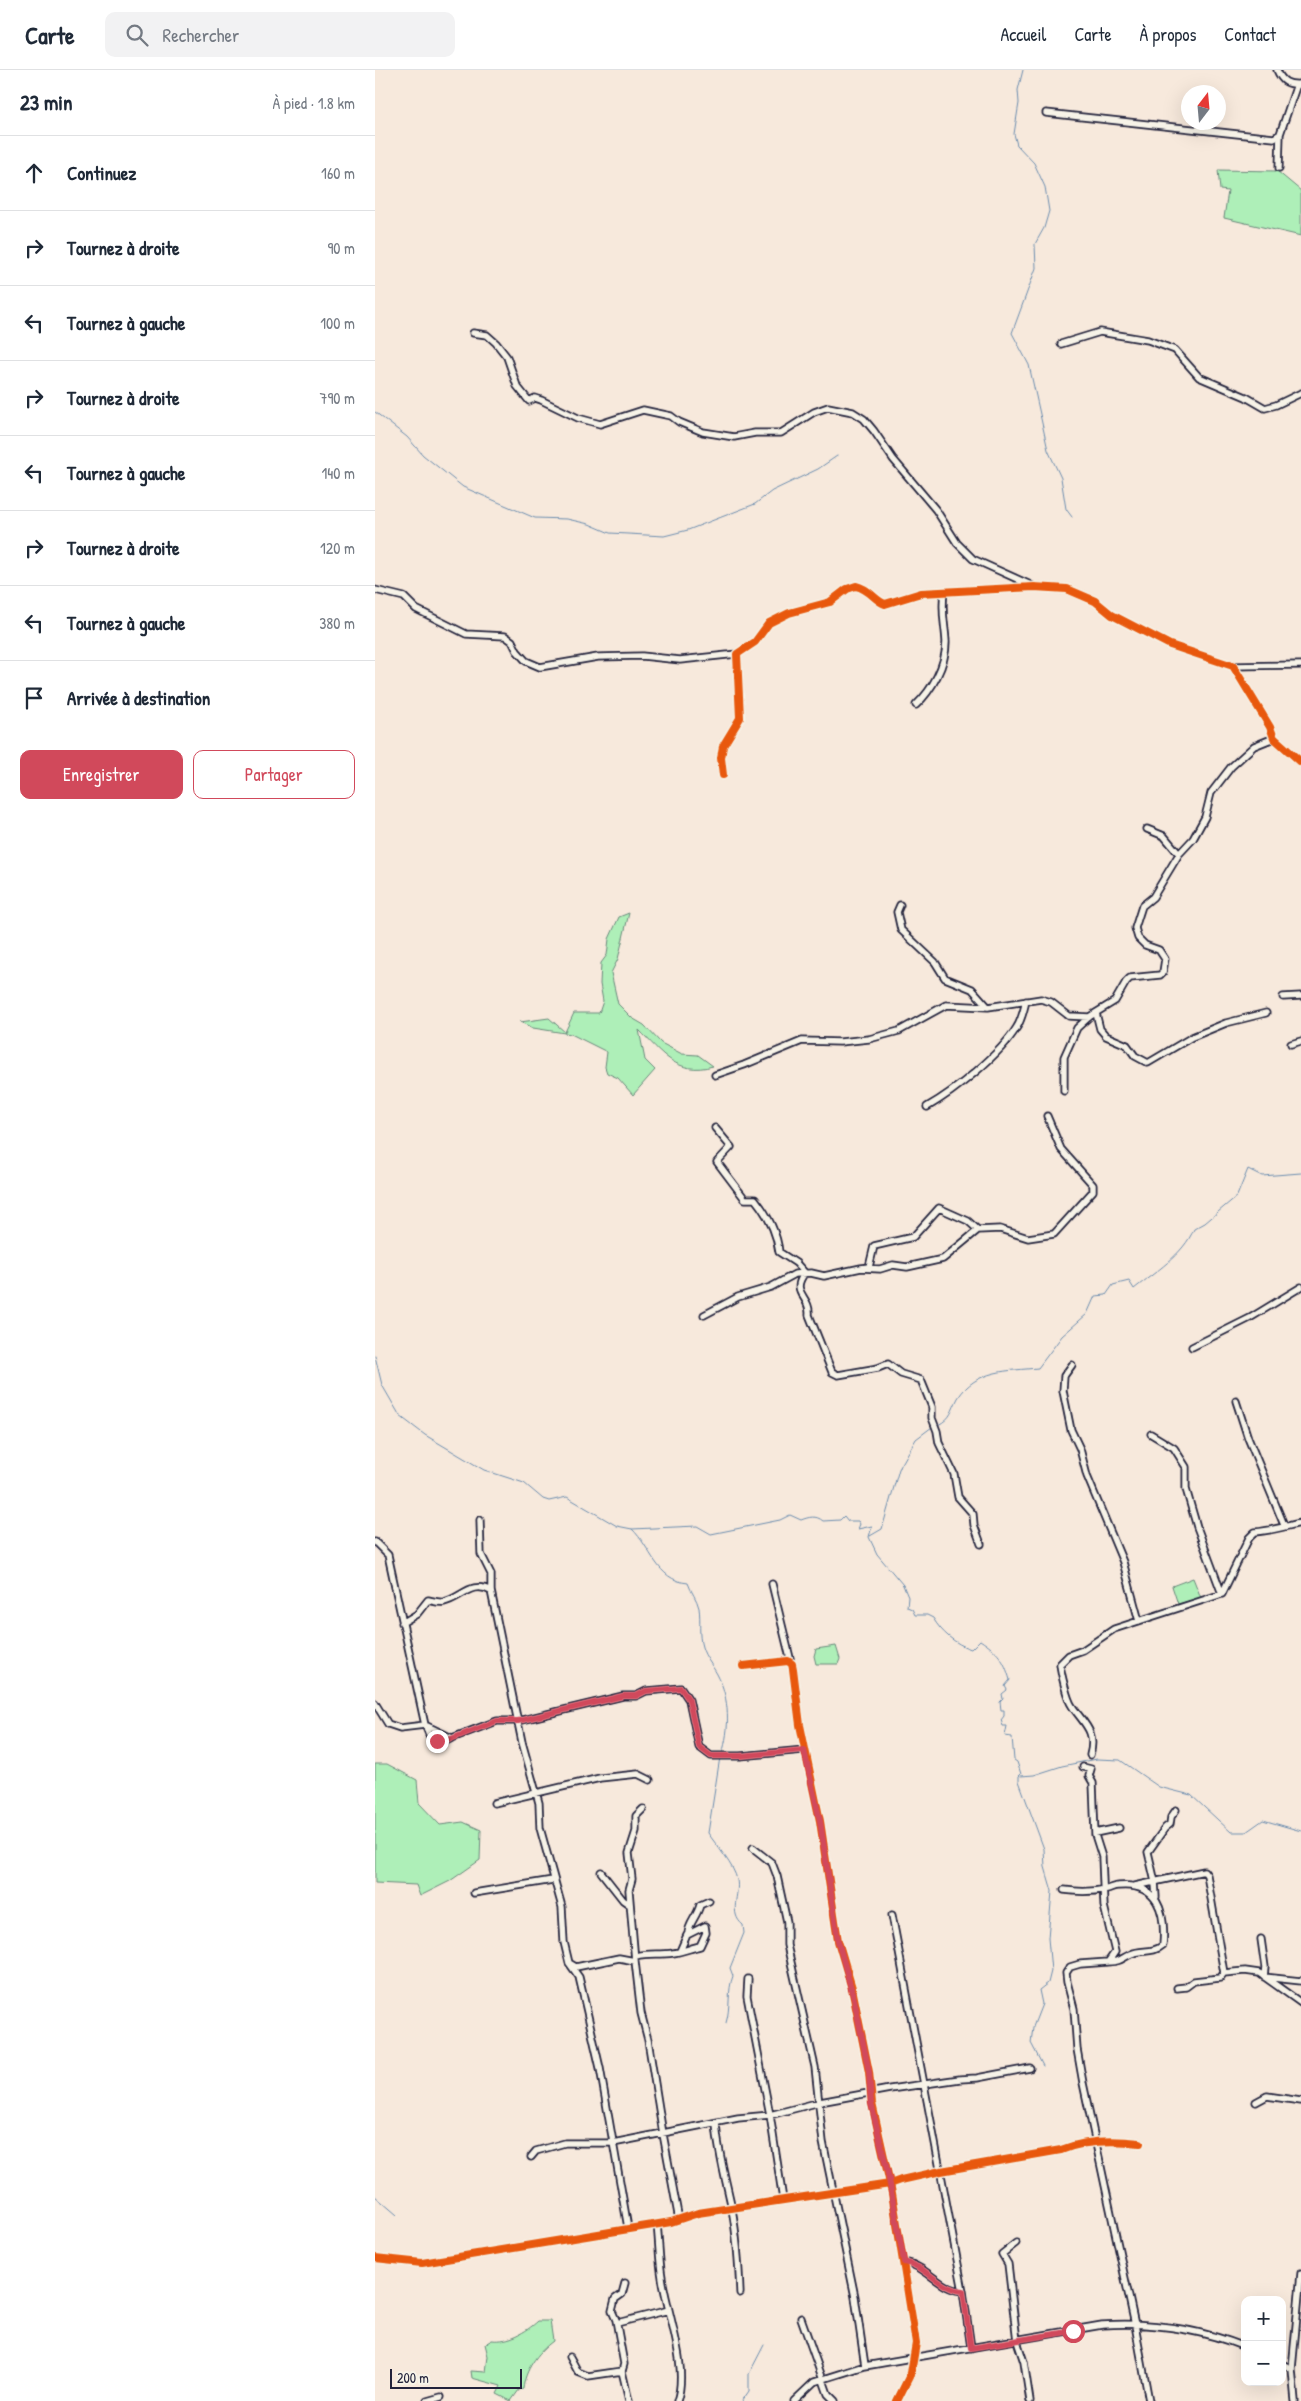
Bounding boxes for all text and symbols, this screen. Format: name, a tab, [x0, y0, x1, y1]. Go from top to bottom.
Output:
search box	[105, 12, 455, 57]
text: Carte	[25, 19, 75, 51]
icon: search	[123, 21, 151, 49]
text: Rechercher	[163, 22, 239, 48]
text: Accueil	[1000, 22, 1046, 47]
text: Carte	[1074, 22, 1112, 47]
text: À propos	[1140, 22, 1196, 47]
text: Contact	[1224, 22, 1276, 47]
north arrow	[1181, 85, 1226, 130]
text: 23 min	[20, 88, 73, 117]
text: À pied · 1.8 km	[273, 92, 355, 114]
icon: ahead	[20, 159, 48, 187]
text: Continuez	[67, 160, 136, 186]
text: 160 m	[321, 162, 355, 184]
icon: right	[20, 234, 48, 262]
text: Tournez à droite	[67, 235, 180, 261]
text: 90 m	[327, 237, 355, 259]
icon: left	[20, 309, 48, 337]
text: Tournez à gauche	[67, 310, 185, 336]
text: 100 m	[320, 312, 355, 334]
icon: right	[20, 384, 48, 412]
text: Tournez à droite	[67, 385, 180, 411]
text: 790 m	[319, 387, 355, 409]
icon: left	[20, 459, 48, 487]
text: Tournez à gauche	[67, 460, 185, 486]
text: 140 m	[321, 462, 355, 484]
icon: right	[20, 534, 48, 562]
text: Tournez à droite	[67, 535, 180, 561]
text: 120 m	[320, 537, 355, 559]
icon: left	[20, 609, 48, 637]
text: Tournez à gauche	[67, 610, 185, 636]
text: 380 m	[319, 612, 355, 634]
icon: arrive	[20, 684, 48, 712]
text: Arrivée à destination	[67, 685, 210, 711]
button: Enregistrer	[20, 750, 183, 799]
button: Partager	[193, 750, 355, 799]
route end	[426, 1730, 449, 1753]
map controls	[1241, 2296, 1286, 2386]
button: +	[1241, 2296, 1286, 2341]
route start	[1062, 2320, 1085, 2343]
button: −	[1241, 2341, 1286, 2386]
scale bar	[390, 2366, 523, 2389]
text: 200 m	[397, 2368, 429, 2387]

